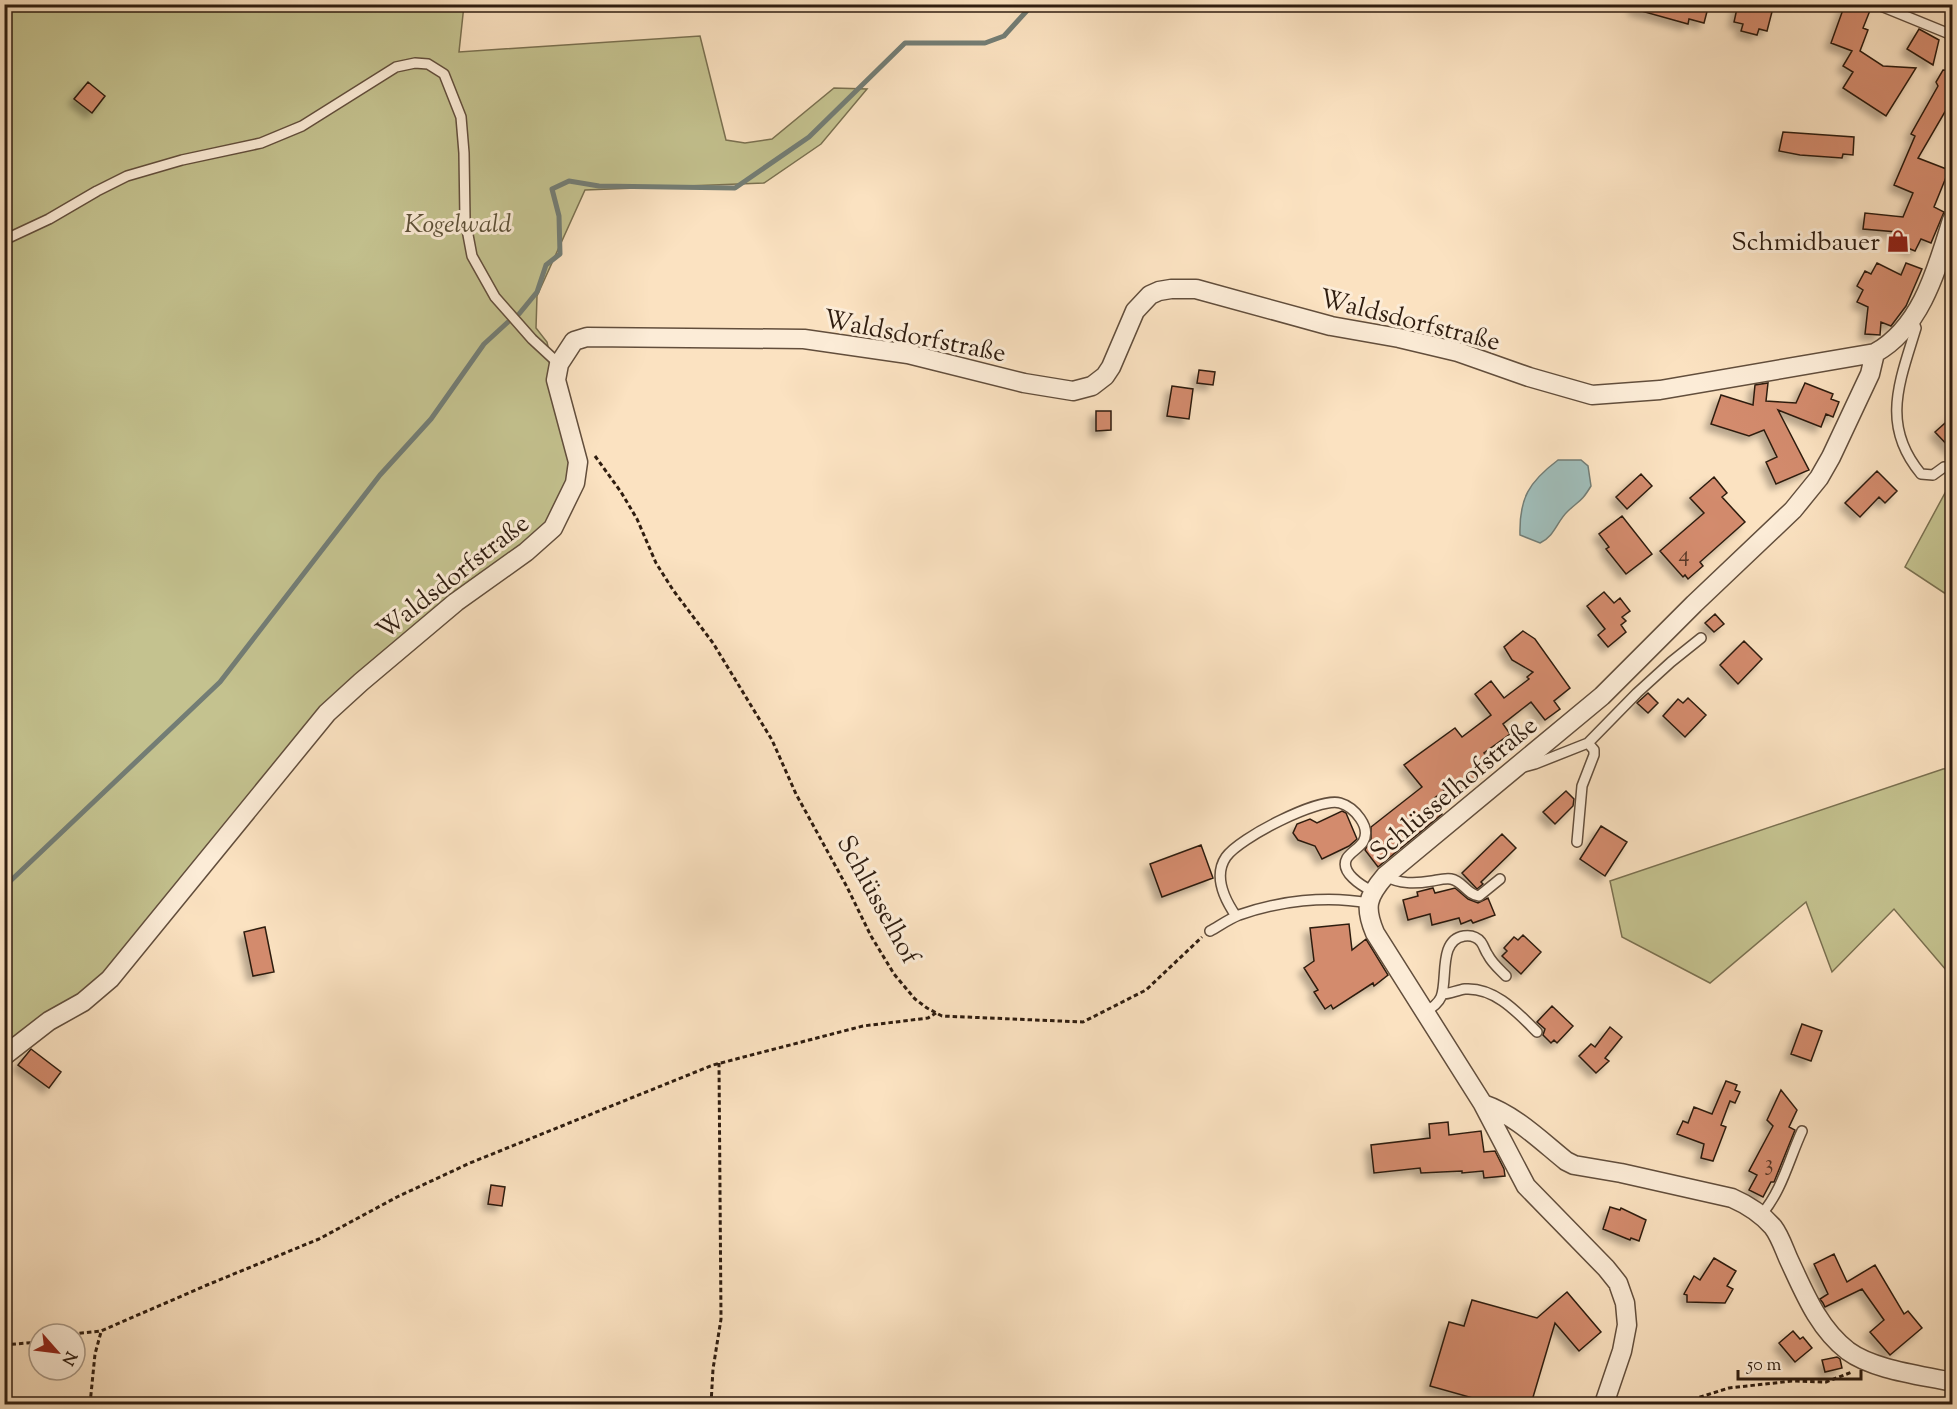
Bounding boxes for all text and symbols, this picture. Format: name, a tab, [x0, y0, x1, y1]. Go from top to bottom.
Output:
park label: Kogelwald	[404, 207, 512, 244]
place label: Schmidbauer	[1731, 225, 1880, 262]
shop icon: Schmidbauer	[1885, 228, 1911, 254]
street label: Waldsdorfstraße	[1315, 281, 1504, 362]
street label: Waldsdorfstraße	[820, 302, 1009, 373]
street label: Waldsdorfstraße	[369, 506, 538, 650]
house number: 4	[1678, 540, 1690, 572]
street label: Schlüsselhofstraße	[1363, 709, 1547, 871]
street label: Schlüsselhof	[826, 829, 928, 972]
house number: 3	[1765, 1149, 1773, 1181]
north arrow	[27, 1322, 87, 1382]
scale bar	[1738, 1343, 1861, 1381]
text: N	[55, 1347, 81, 1369]
text: 50 m	[1746, 1353, 1782, 1379]

